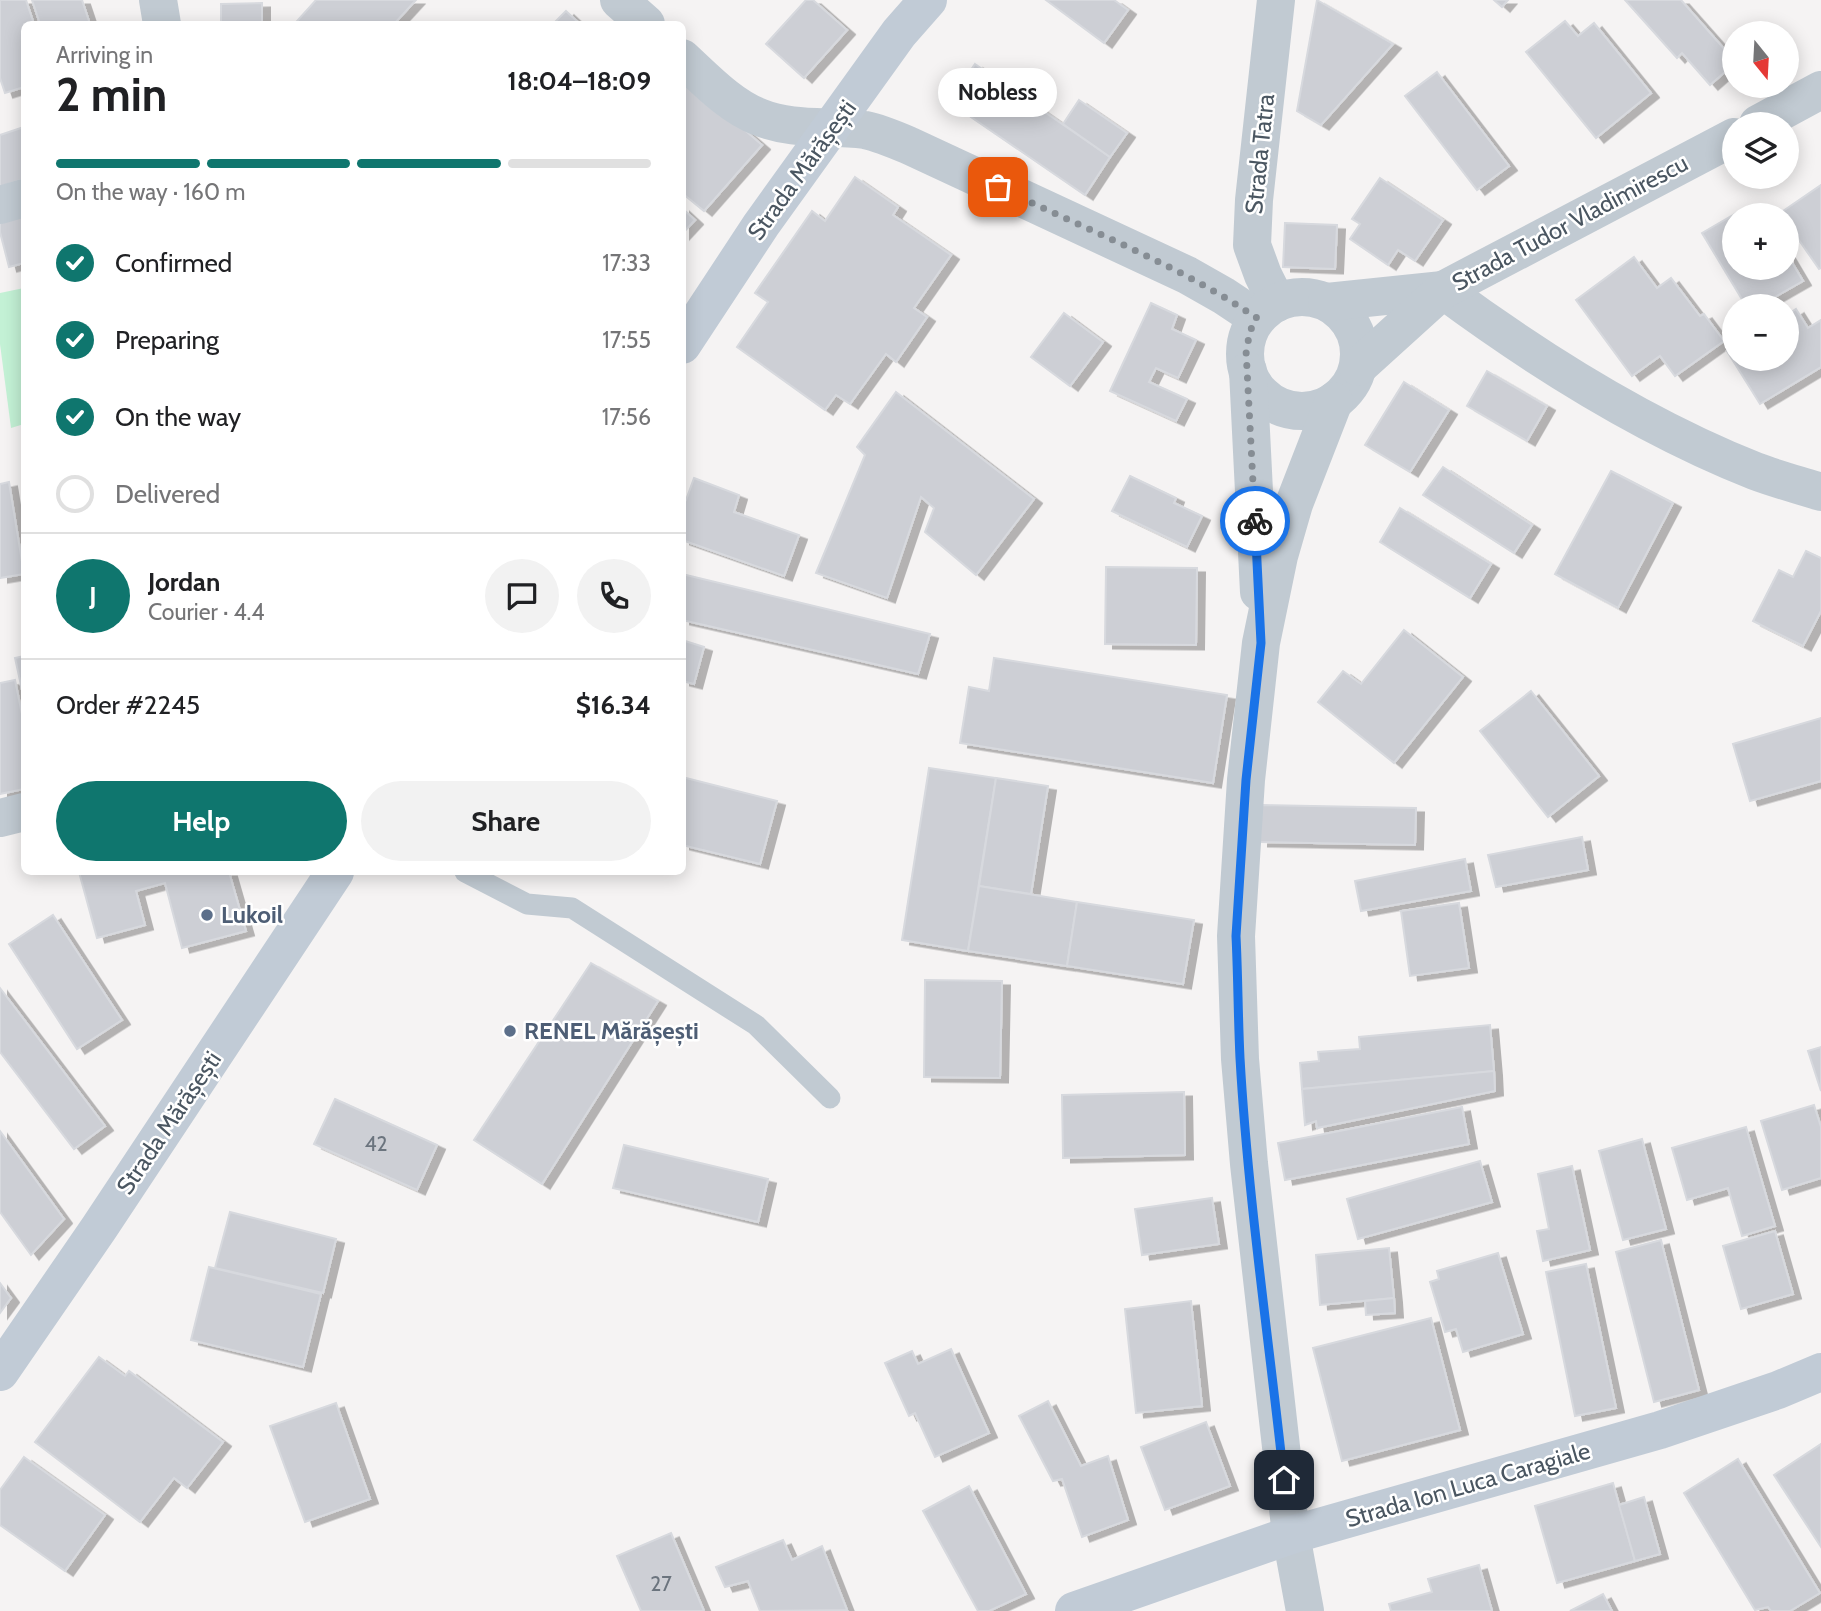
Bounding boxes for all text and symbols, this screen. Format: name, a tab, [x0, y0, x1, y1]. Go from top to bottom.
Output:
north arrow	[1722, 21, 1799, 98]
map controls	[1722, 21, 1799, 371]
text: Arriving in	[56, 41, 153, 69]
text: 18:04–18:09	[507, 65, 651, 97]
text: 2 min	[56, 67, 167, 123]
callout: Nobless	[939, 68, 1058, 117]
text: Nobless	[958, 78, 1037, 106]
street label: Strada Tatra	[1239, 92, 1280, 215]
street label: Strada Mărășești	[741, 94, 863, 246]
button: layers	[1722, 112, 1799, 189]
street label: Strada Tudor Vladimirescu	[1447, 148, 1693, 297]
pin	[968, 157, 1028, 217]
icon: bag	[979, 168, 1017, 206]
text: On the way · 160 m	[56, 178, 245, 206]
button: +	[1722, 203, 1799, 280]
icon: check	[56, 244, 94, 282]
text: Confirmed	[115, 247, 232, 279]
text: 17:33	[602, 249, 651, 277]
button: −	[1722, 294, 1799, 371]
icon: check	[56, 321, 94, 359]
text: Preparing	[115, 324, 219, 356]
text: 17:55	[602, 326, 651, 354]
icon: check	[56, 398, 94, 436]
text: On the way	[115, 401, 241, 433]
text: 17:56	[602, 403, 651, 431]
text: Delivered	[115, 478, 220, 510]
courier	[1220, 486, 1290, 556]
icon: bike	[1236, 502, 1274, 540]
button: chat	[485, 559, 559, 633]
button: phone	[577, 559, 651, 633]
text: Jordan	[148, 566, 220, 598]
text: J	[89, 580, 97, 612]
text: Courier · 4.4	[148, 598, 265, 626]
text: Order #2245	[56, 689, 200, 721]
text: $16.34	[576, 689, 651, 721]
button: Help	[56, 781, 347, 861]
button: Share	[361, 781, 651, 861]
place label: Lukoil	[221, 900, 283, 929]
marker: Lukoil	[199, 907, 215, 923]
place label: RENEL Mărășești	[524, 1016, 699, 1046]
marker: RENEL Mărășești	[502, 1023, 518, 1039]
street label: Strada Mărășești	[110, 1046, 228, 1200]
house number: 42	[364, 1131, 388, 1156]
street label: Strada Ion Luca Caragiale	[1342, 1436, 1593, 1533]
pin	[1254, 1450, 1314, 1510]
icon: home	[1265, 1461, 1303, 1499]
house number: 27	[650, 1571, 672, 1596]

